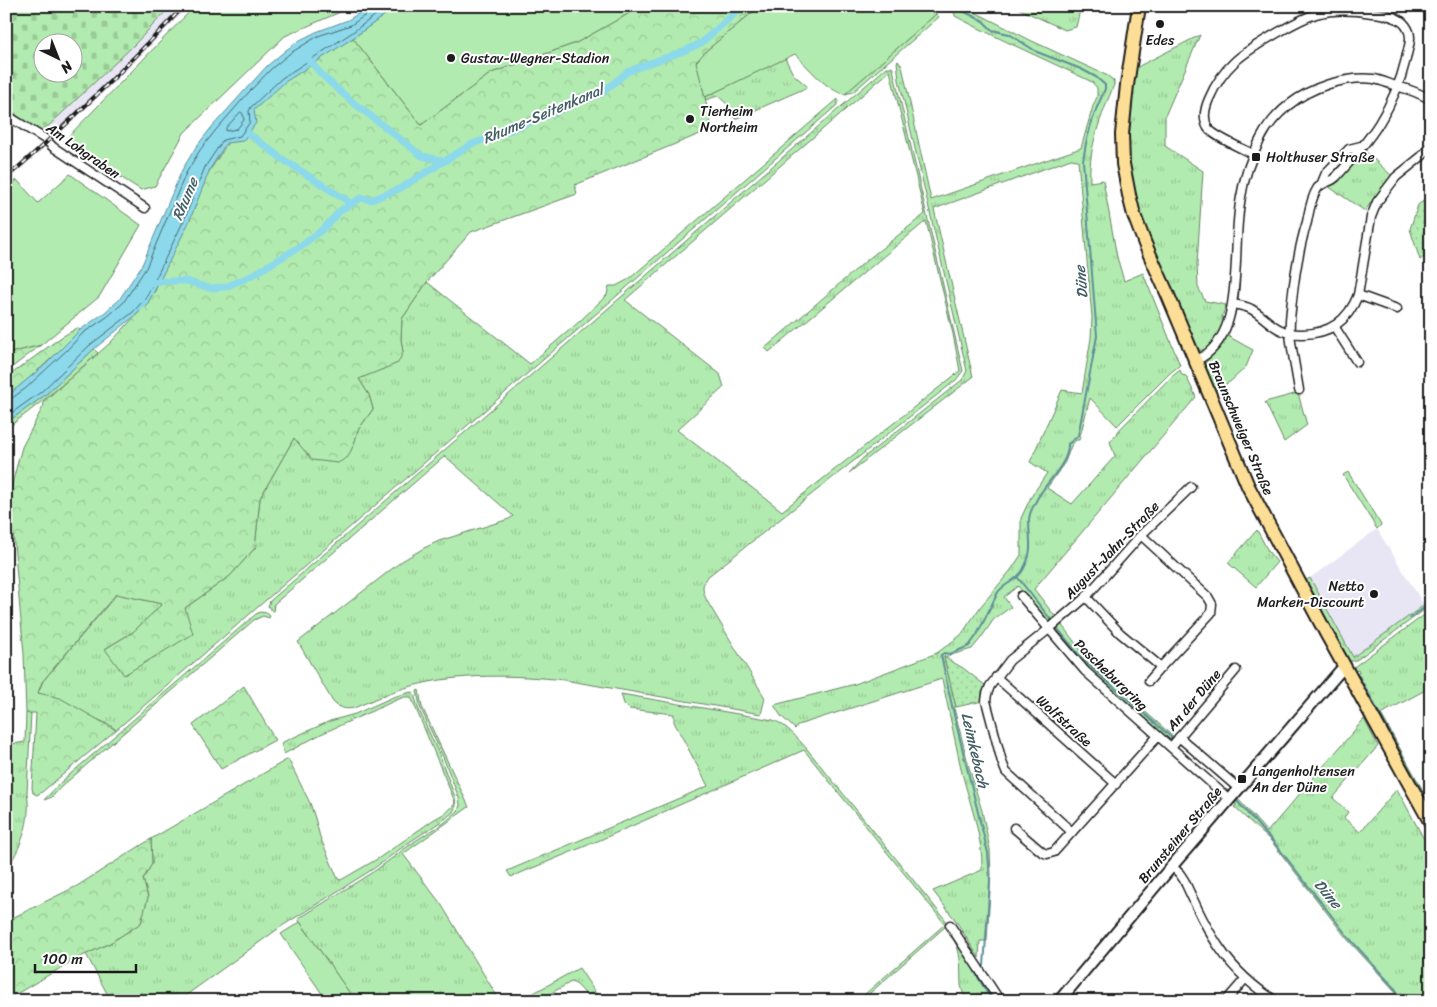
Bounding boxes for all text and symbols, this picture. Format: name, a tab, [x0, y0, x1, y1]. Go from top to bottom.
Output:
marker: Edes	[1154, 18, 1166, 30]
place label: Edes	[1146, 28, 1175, 53]
north arrow	[32, 32, 82, 82]
place label: Gustav-Wegner-Stadion	[461, 46, 610, 71]
marker: Gustav-Wegner-Stadion	[445, 52, 457, 64]
text: N	[54, 54, 79, 80]
water label: Rhume-Seitenkanal	[478, 75, 611, 151]
place label: Tierheim Northeim	[700, 99, 758, 140]
marker: Tierheim Northeim	[684, 113, 696, 125]
street label: Am Lohgraben	[40, 115, 126, 186]
place label: Holthuser Straße	[1266, 145, 1375, 170]
marker: Holthuser Straße	[1250, 151, 1262, 163]
water label: Rhume	[164, 172, 206, 224]
water label: Düne	[1067, 263, 1095, 299]
street label: Braunschweiger Straße	[1201, 357, 1281, 499]
street label: August-Jahn-Straße	[1058, 495, 1166, 606]
place label: Netto Marken-Discount	[1257, 574, 1364, 615]
marker: Netto Marken-Discount	[1368, 588, 1380, 600]
street label: Pascheburgring	[1068, 633, 1154, 717]
street label: An der Düne	[1160, 663, 1228, 738]
street label: Wolfstraße	[1030, 689, 1098, 754]
water label: Leimkebach	[954, 710, 997, 792]
place label: Langenholtensen An der Düne	[1251, 759, 1355, 800]
marker: Langenholtensen An der Düne	[1236, 773, 1248, 785]
street label: Brunsteiner Straße	[1132, 781, 1229, 889]
water label: Düne	[1307, 873, 1349, 916]
scale bar	[35, 942, 136, 974]
text: 100 m	[42, 946, 83, 972]

